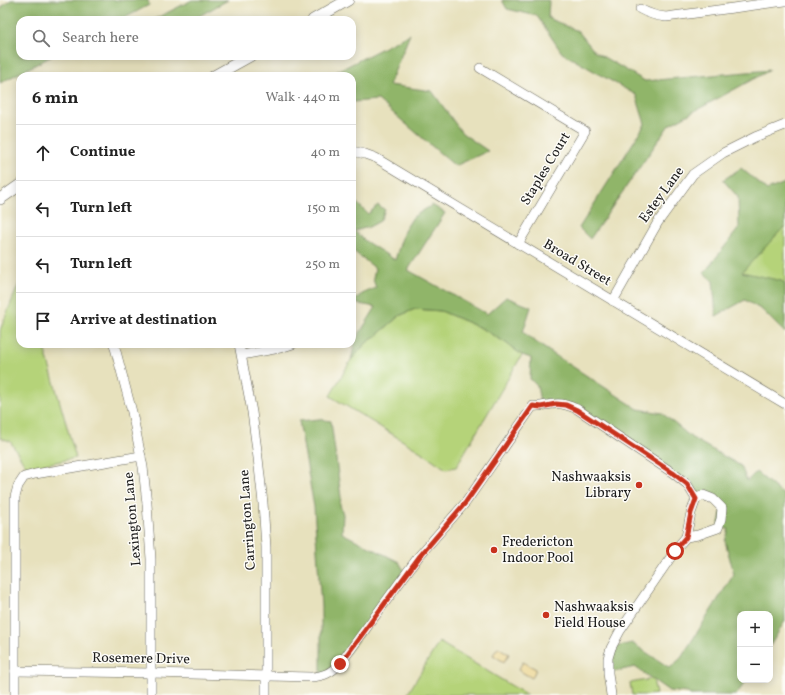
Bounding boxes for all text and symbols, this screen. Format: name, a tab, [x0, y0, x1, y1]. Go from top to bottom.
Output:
search box	[16, 16, 356, 60]
icon: search	[30, 27, 52, 49]
text: Search here	[62, 28, 139, 49]
text: 6 min	[32, 87, 78, 110]
text: Walk · 440 m	[265, 89, 340, 107]
street label: Staples Court	[517, 129, 575, 209]
icon: ahead	[32, 142, 54, 164]
text: Continue	[70, 142, 135, 163]
text: 40 m	[311, 144, 340, 162]
street label: Estey Lane	[635, 163, 689, 227]
icon: left	[32, 198, 54, 220]
text: Turn left	[70, 198, 132, 219]
text: 150 m	[307, 200, 340, 218]
street label: Broad Street	[539, 235, 615, 291]
icon: left	[32, 254, 54, 276]
text: Turn left	[70, 254, 132, 275]
text: 250 m	[305, 256, 340, 274]
icon: arrive	[32, 310, 54, 332]
text: Arrive at destination	[70, 310, 217, 331]
place label: Nashwaaksis Library	[551, 468, 631, 503]
street label: Carrington Lane	[235, 469, 261, 571]
street label: Lexington Lane	[119, 471, 147, 567]
marker: Nashwaaksis Library	[634, 480, 644, 490]
place label: Fredericton Indoor Pool	[502, 533, 574, 568]
route start	[666, 542, 684, 560]
marker: Fredericton Indoor Pool	[489, 545, 499, 555]
place label: Nashwaaksis Field House	[554, 598, 634, 633]
marker: Nashwaaksis Field House	[541, 610, 551, 620]
map controls	[737, 611, 773, 683]
button: +	[737, 611, 773, 647]
button: −	[737, 647, 773, 683]
street label: Rosemere Drive	[92, 649, 190, 669]
route end	[331, 655, 349, 673]

